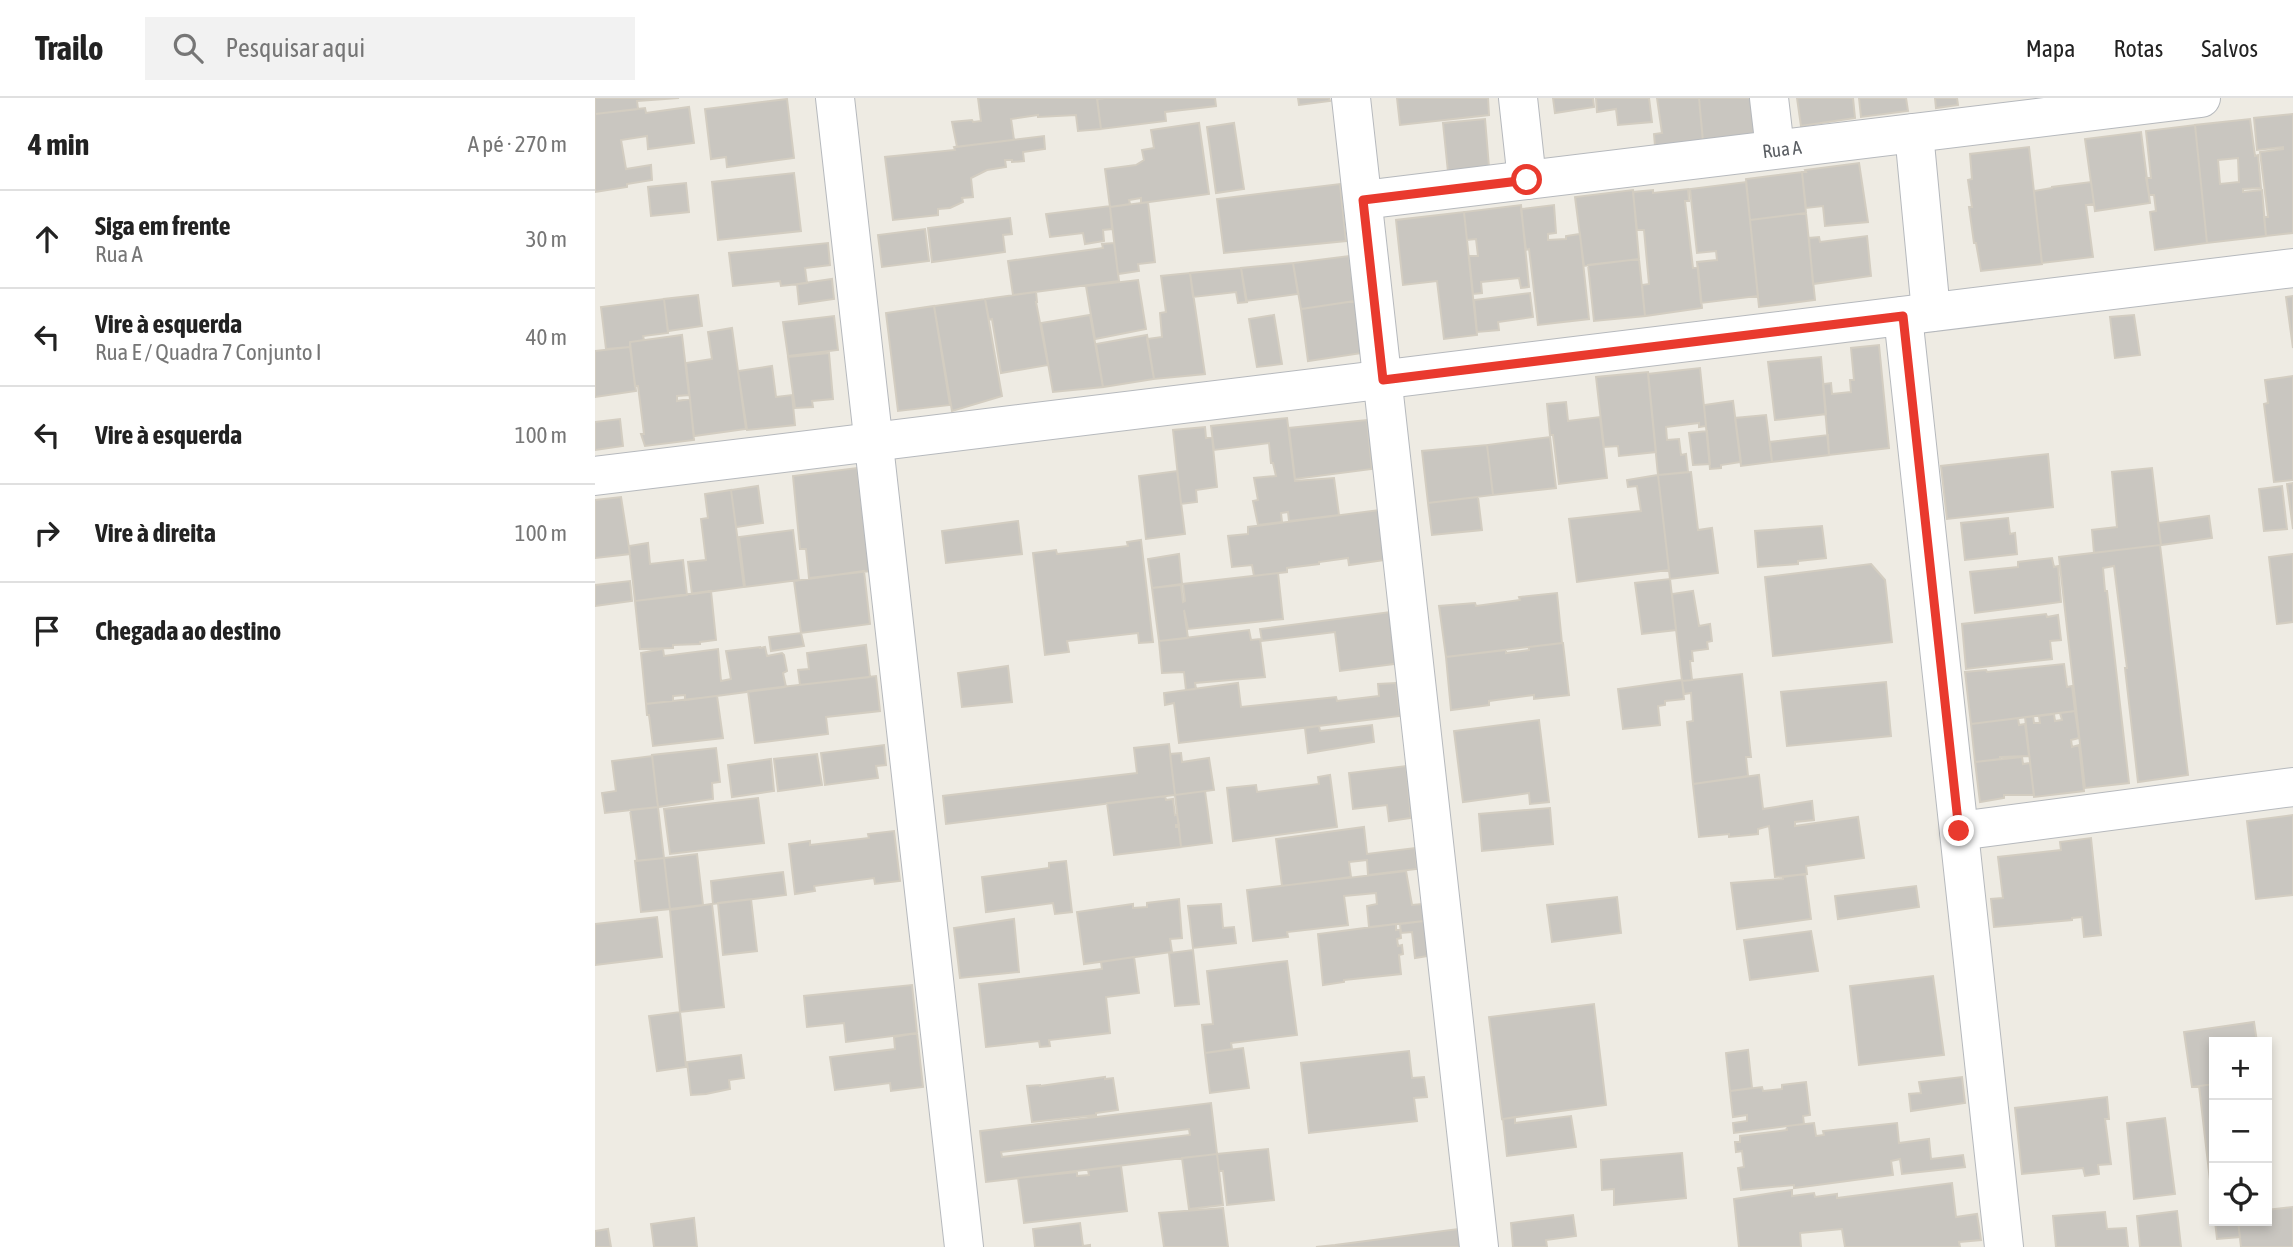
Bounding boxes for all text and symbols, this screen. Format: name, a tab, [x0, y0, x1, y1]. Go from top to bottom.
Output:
search box	[145, 17, 635, 80]
text: Trailo	[35, 29, 103, 67]
icon: search	[169, 29, 207, 67]
text: Pesquisar aqui	[225, 33, 365, 63]
text: Mapa	[2026, 35, 2075, 62]
text: Rotas	[2113, 35, 2163, 62]
text: Salvos	[2201, 35, 2258, 62]
text: 4 min	[28, 127, 89, 161]
text: A pé · 270 m	[468, 131, 567, 157]
street label: Rua A	[1761, 136, 1804, 162]
route start	[1511, 164, 1542, 195]
text: Siga em frente	[95, 211, 231, 241]
icon: ahead	[28, 220, 66, 258]
text: 30 m	[526, 226, 567, 252]
text: Rua A	[95, 241, 143, 267]
text: Vire à esquerda	[95, 309, 242, 339]
icon: left	[28, 318, 66, 356]
text: 40 m	[526, 324, 567, 350]
text: Rua E / Quadra 7 Conjunto I	[95, 339, 322, 365]
icon: left	[28, 416, 66, 454]
text: Vire à esquerda	[95, 420, 242, 450]
text: 100 m	[515, 422, 567, 448]
icon: right	[28, 514, 66, 552]
text: Vire à direita	[95, 518, 216, 548]
text: 100 m	[515, 520, 567, 546]
icon: arrive	[28, 612, 66, 650]
text: Chegada ao destino	[95, 616, 281, 646]
route end	[1943, 815, 1974, 846]
map controls	[2209, 1037, 2272, 1226]
button: +	[2209, 1037, 2272, 1100]
button: −	[2209, 1100, 2272, 1163]
button: locate	[2209, 1163, 2272, 1226]

